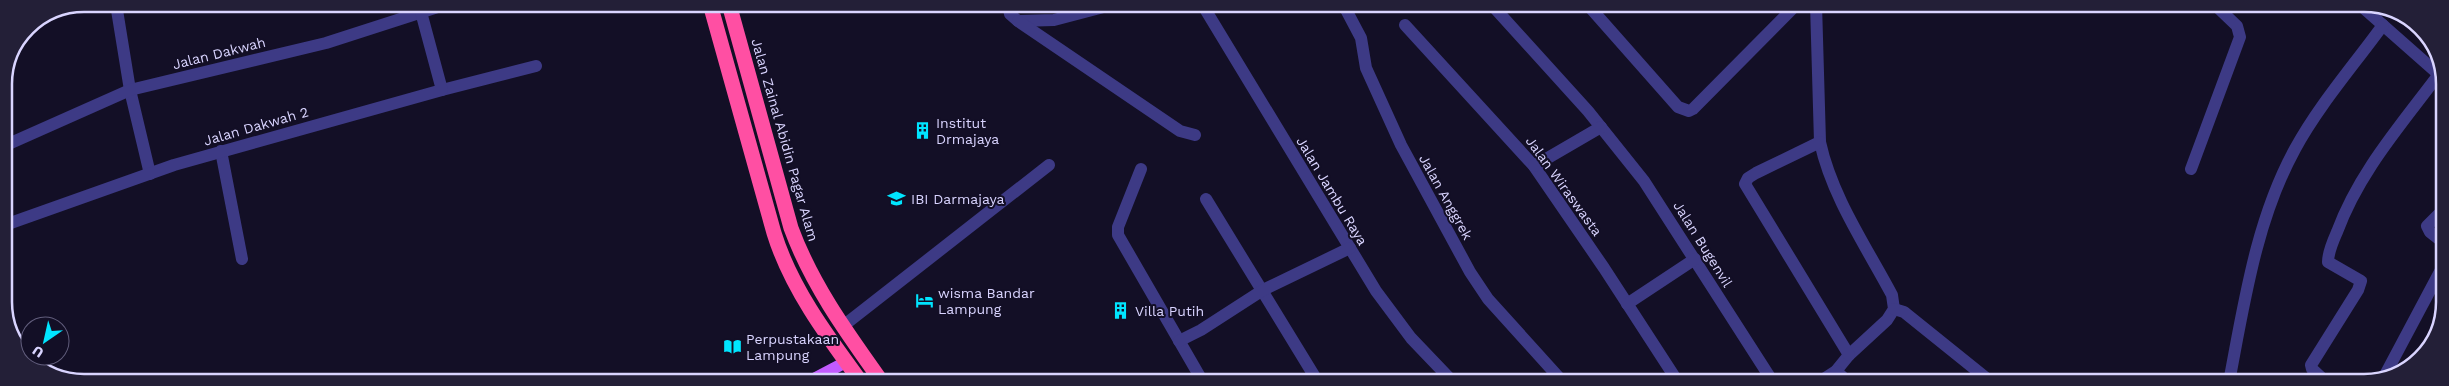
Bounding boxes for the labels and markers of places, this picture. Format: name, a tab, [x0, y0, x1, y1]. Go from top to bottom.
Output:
place label: Institut Drmajaya	[936, 115, 999, 147]
building icon: Institut Drmajaya	[912, 121, 932, 141]
school or university icon: IBI Darmajaya	[887, 189, 907, 209]
place label: IBI Darmajaya	[911, 191, 1004, 207]
place label: wisma Bandar Lampung	[938, 285, 1035, 317]
hotel icon: wisma Bandar Lampung	[914, 291, 934, 311]
building icon: Villa Putih	[1111, 301, 1131, 321]
place label: Villa Putih	[1135, 303, 1204, 319]
place label: Perpustakaan Lampung	[746, 331, 839, 363]
library icon: Perpustakaan Lampung	[722, 337, 742, 357]

